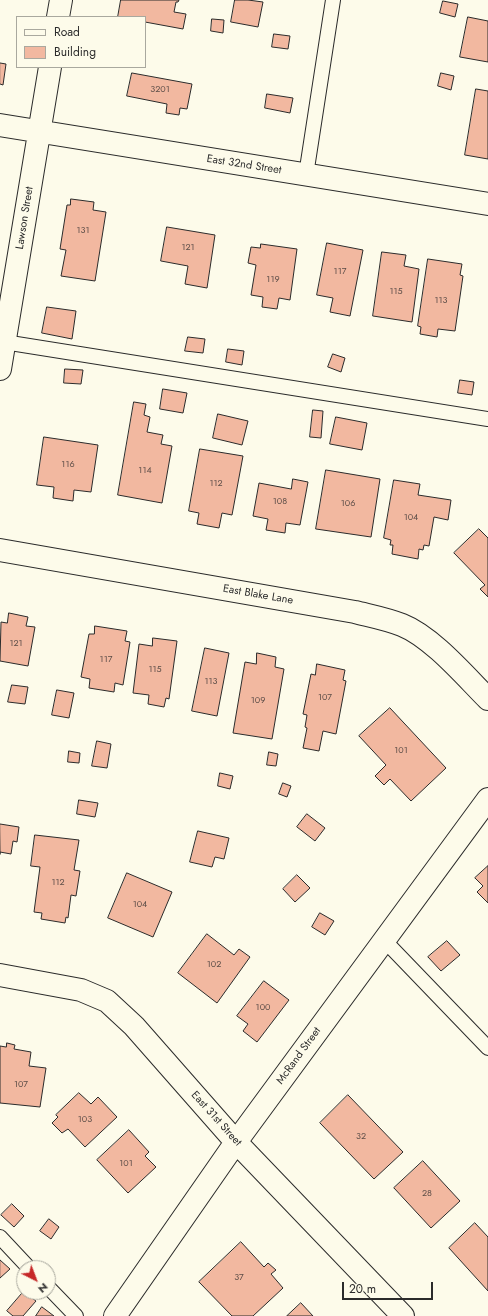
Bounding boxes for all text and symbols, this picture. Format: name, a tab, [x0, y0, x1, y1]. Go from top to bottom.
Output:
legend	[16, 16, 146, 68]
text: Road	[54, 23, 80, 41]
text: Building	[54, 43, 96, 61]
house number: 3201	[150, 85, 170, 95]
street label: East 32nd Street	[206, 153, 282, 177]
street label: Lawson Street	[14, 186, 36, 250]
house number: 131	[76, 226, 90, 236]
house number: 121	[181, 243, 195, 253]
house number: 117	[334, 267, 346, 277]
house number: 119	[266, 275, 280, 285]
house number: 115	[389, 287, 403, 297]
house number: 113	[434, 296, 448, 306]
house number: 116	[61, 460, 75, 470]
house number: 114	[138, 466, 152, 476]
house number: 112	[209, 479, 223, 489]
house number: 108	[273, 497, 287, 507]
house number: 106	[341, 499, 355, 509]
house number: 104	[404, 513, 418, 523]
street label: East Blake Lane	[222, 582, 294, 608]
house number: 121	[9, 639, 23, 649]
house number: 117	[100, 655, 112, 665]
house number: 115	[148, 665, 162, 675]
house number: 113	[204, 677, 218, 687]
house number: 107	[318, 693, 332, 703]
house number: 109	[251, 696, 265, 706]
house number: 101	[394, 746, 408, 756]
house number: 112	[51, 878, 65, 888]
house number: 104	[133, 900, 147, 910]
house number: 102	[207, 960, 221, 970]
house number: 100	[256, 1003, 270, 1013]
street label: McRand Street	[274, 1025, 324, 1087]
house number: 107	[14, 1080, 28, 1090]
street label: East 31st Street	[188, 1089, 244, 1149]
house number: 103	[78, 1115, 92, 1125]
house number: 32	[356, 1132, 366, 1142]
house number: 101	[119, 1159, 133, 1169]
house number: 28	[422, 1189, 432, 1199]
north arrow	[16, 1260, 56, 1300]
house number: 37	[234, 1273, 244, 1283]
scale bar	[344, 1274, 435, 1300]
text: N	[35, 1279, 52, 1297]
text: 20 m	[349, 1280, 376, 1298]

